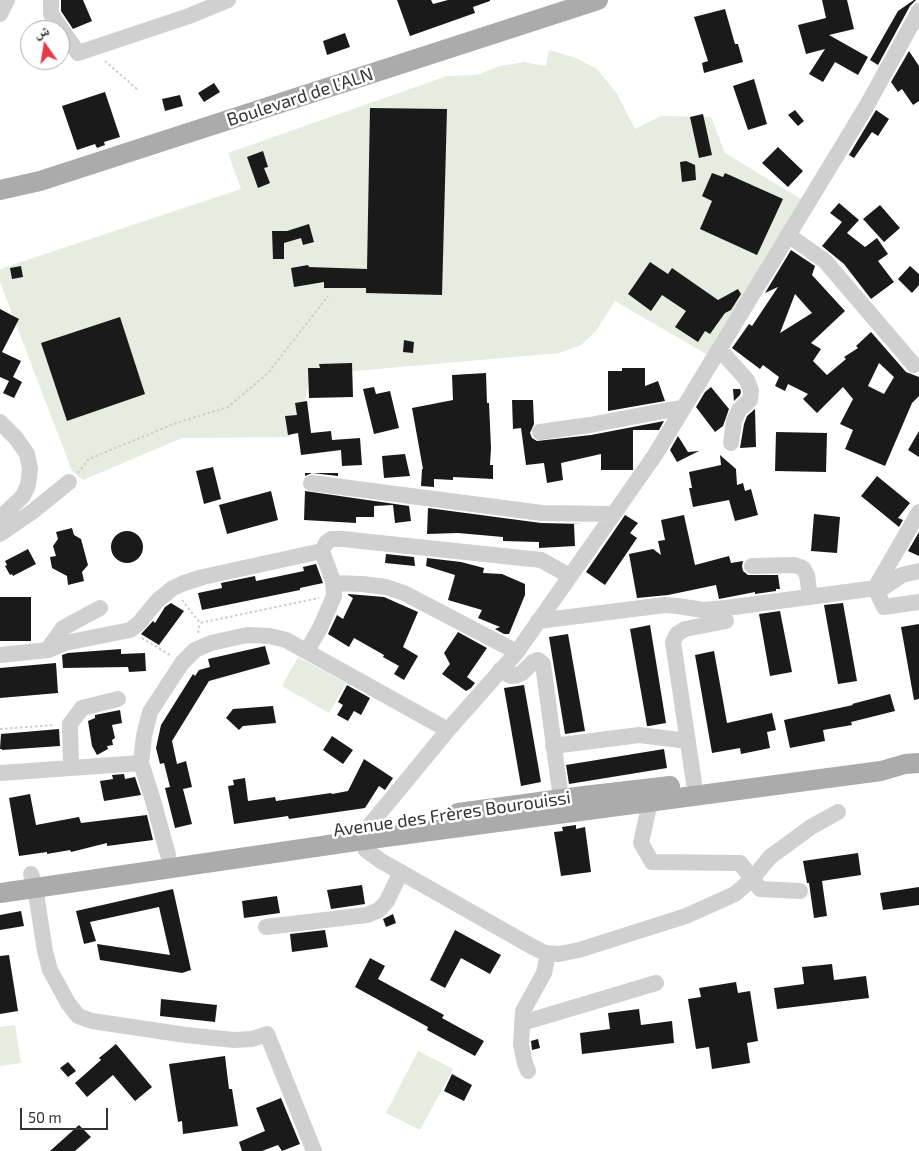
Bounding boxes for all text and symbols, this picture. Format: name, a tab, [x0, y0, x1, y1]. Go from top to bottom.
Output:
north arrow	[20, 20, 70, 70]
text: ش	[33, 21, 51, 41]
street label: Boulevard de l'ALN	[224, 63, 376, 131]
street label: Avenue des Frères Bourouissi	[332, 787, 572, 841]
scale bar	[22, 1098, 110, 1130]
text: 50 m	[28, 1108, 62, 1126]

